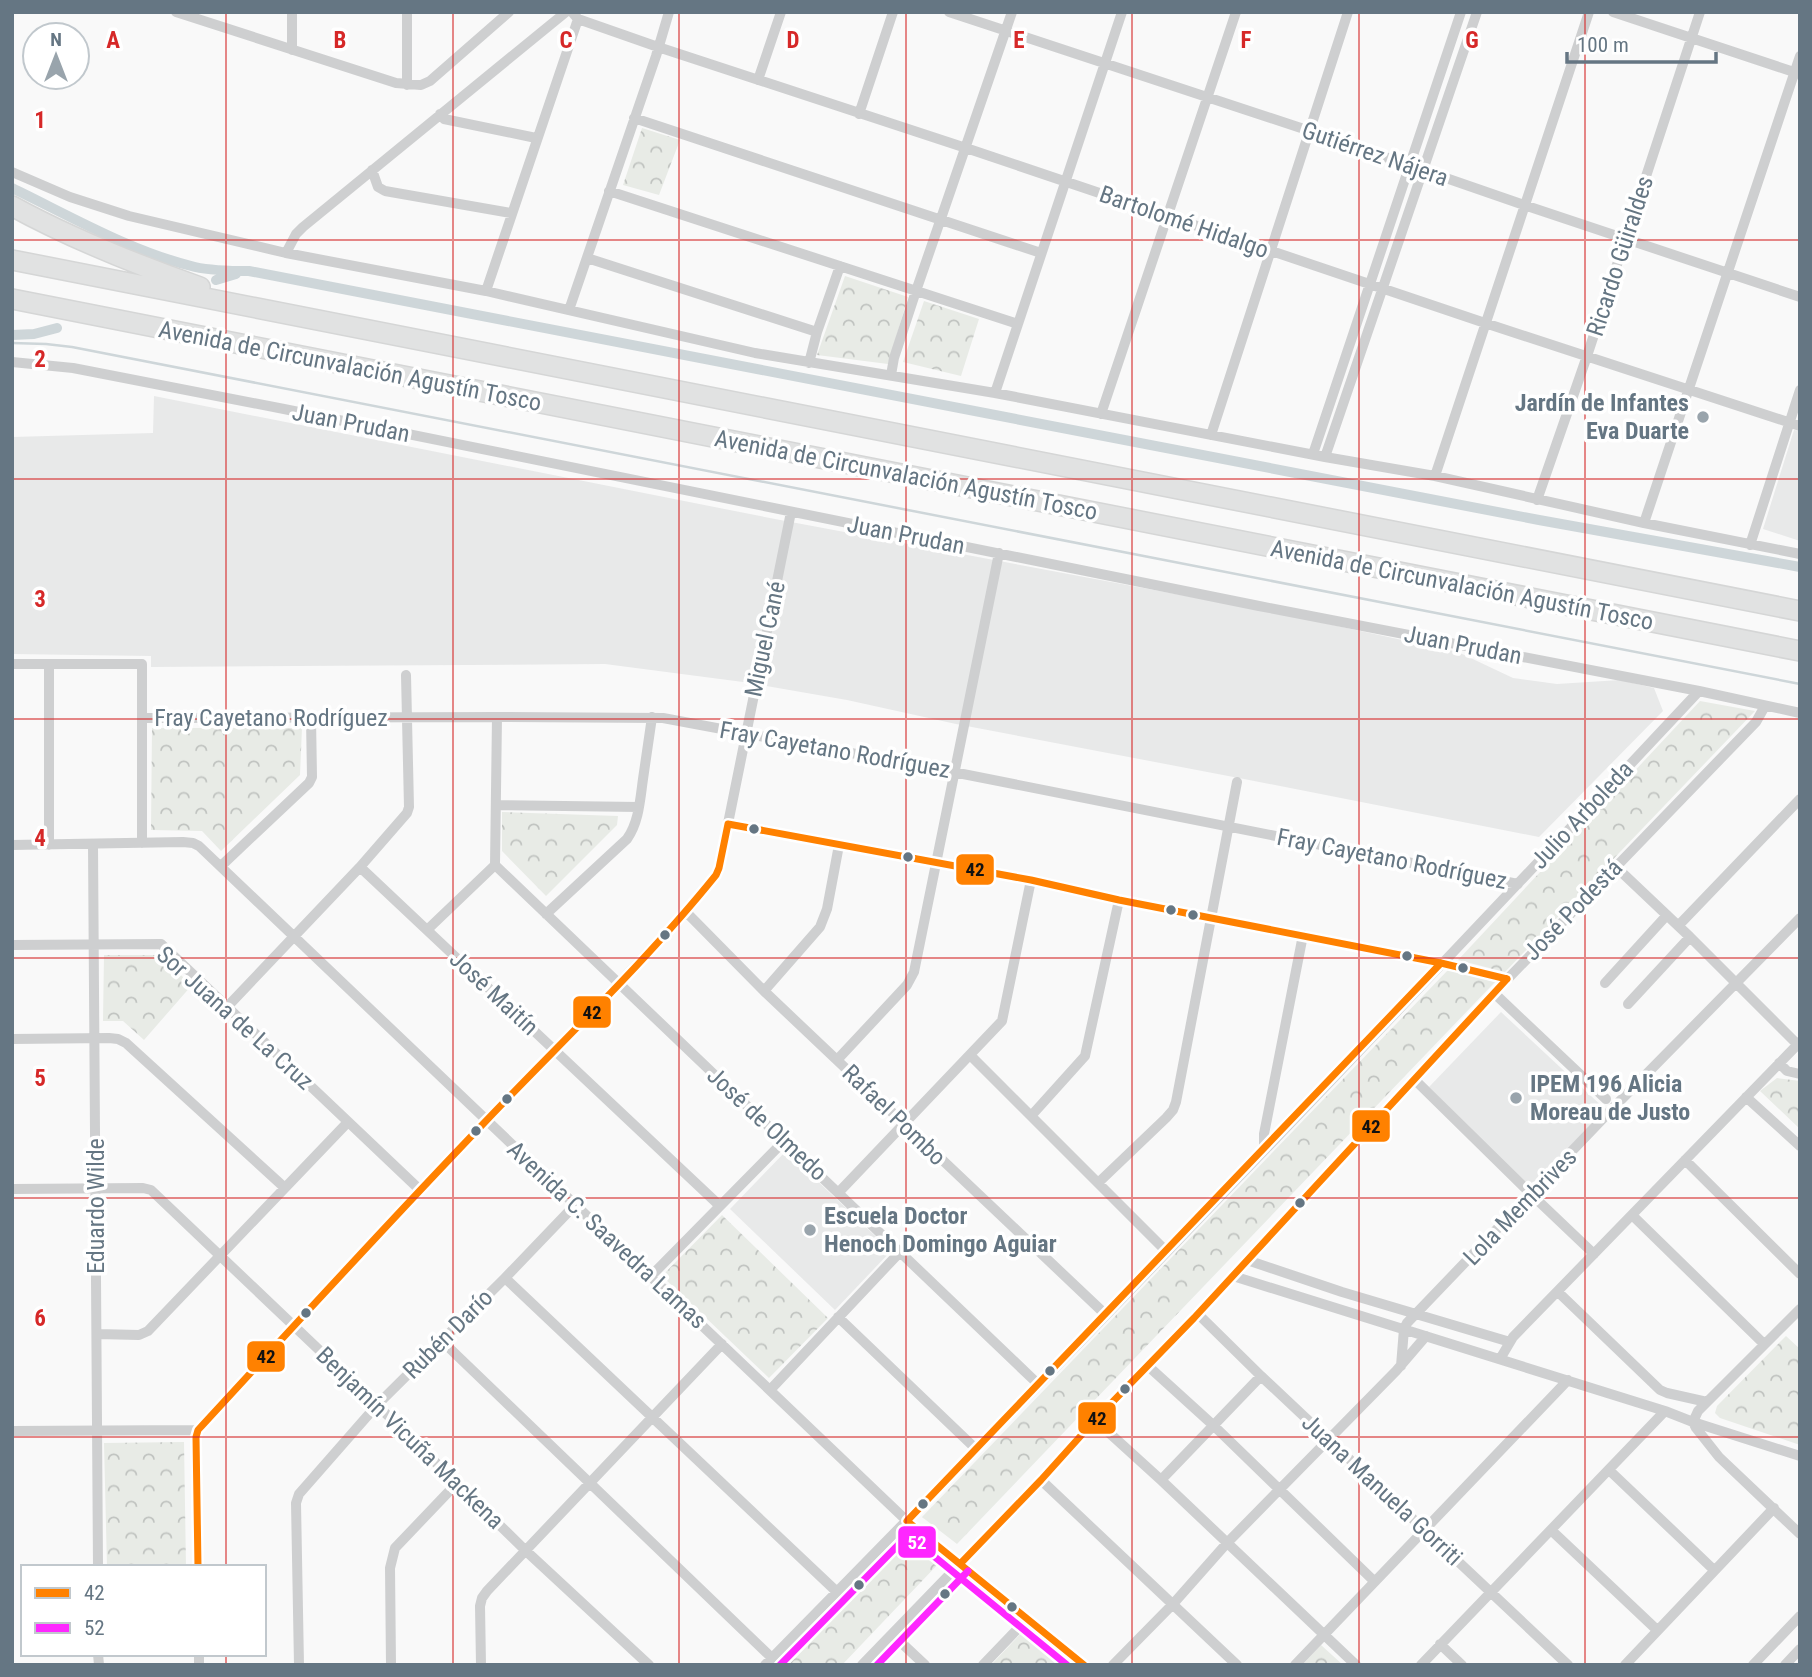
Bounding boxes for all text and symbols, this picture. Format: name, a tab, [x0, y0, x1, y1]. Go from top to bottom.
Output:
north arrow	[21, 21, 91, 91]
scale bar	[1567, 21, 1716, 65]
text: A	[106, 27, 120, 54]
text: B	[334, 27, 346, 54]
text: C	[559, 27, 573, 54]
text: D	[787, 27, 800, 54]
text: E	[1013, 27, 1025, 54]
text: F	[1241, 27, 1252, 54]
text: G	[1465, 27, 1479, 54]
text: N	[50, 28, 62, 51]
text: 100 m	[1577, 33, 1629, 57]
text: 1	[34, 107, 46, 134]
street label: Gutiérrez Nájera	[1298, 116, 1452, 192]
street label: Ricardo Güiraldes	[1581, 172, 1659, 340]
street label: Bartolomé Hidalgo	[1096, 180, 1272, 264]
street label: Avenida de Circunvalación Agustín Tosco	[156, 315, 544, 417]
text: 2	[34, 346, 46, 373]
place label: Jardín de Infantes Eva Duarte	[1515, 389, 1689, 445]
street label: Juan Prudan	[290, 398, 412, 448]
marker: Jardín de Infantes Eva Duarte	[1695, 409, 1711, 425]
street label: Avenida de Circunvalación Agustín Tosco	[712, 424, 1100, 526]
street label: Juan Prudan	[845, 510, 967, 560]
street label: Avenida de Circunvalación Agustín Tosco	[1268, 534, 1656, 636]
street label: Miguel Cané	[739, 579, 791, 699]
text: 3	[34, 586, 46, 613]
street label: Juan Prudan	[1402, 620, 1524, 670]
street label: Fray Cayetano Rodríguez	[154, 704, 388, 732]
street label: Fray Cayetano Rodríguez	[718, 716, 952, 784]
street label: Julio Arboleda	[1525, 755, 1639, 875]
unlabelled marker	[747, 822, 761, 836]
street label: Fray Cayetano Rodríguez	[1275, 823, 1509, 895]
text: 4	[34, 825, 46, 852]
unlabelled marker	[901, 850, 915, 864]
line badge: 42	[955, 853, 995, 886]
street label: José Podestá	[1518, 854, 1628, 966]
text: 42	[965, 858, 985, 881]
unlabelled marker	[1164, 903, 1178, 917]
unlabelled marker	[1186, 908, 1200, 922]
unlabelled marker	[658, 928, 672, 942]
street label: Sor Juana de La Cruz	[151, 940, 319, 1096]
street label: José Maitín	[444, 945, 544, 1041]
unlabelled marker	[1400, 949, 1414, 963]
unlabelled marker	[1456, 961, 1470, 975]
line badge: 42	[572, 995, 612, 1029]
text: 42	[582, 1001, 602, 1024]
street label: Rafael Pombo	[837, 1059, 951, 1171]
street label: José de Olmedo	[701, 1062, 833, 1186]
text: 5	[34, 1065, 46, 1092]
place label: IPEM 196 Alicia Moreau de Justo	[1530, 1070, 1690, 1126]
marker: IPEM 196 Alicia Moreau de Justo	[1508, 1090, 1524, 1106]
unlabelled marker	[500, 1092, 514, 1106]
line badge: 42	[1351, 1109, 1391, 1143]
text: 42	[1361, 1115, 1381, 1138]
unlabelled marker	[469, 1124, 483, 1138]
street label: Avenida C. Saavedra Lamas	[502, 1135, 712, 1335]
street label: Eduardo Wilde	[82, 1138, 110, 1274]
street label: Lola Membrives	[1458, 1143, 1582, 1271]
unlabelled marker	[1293, 1196, 1307, 1210]
place label: Escuela Doctor Henoch Domingo Aguiar	[824, 1202, 1057, 1258]
marker: Escuela Doctor Henoch Domingo Aguiar	[802, 1222, 818, 1238]
street label: Rubén Darío	[398, 1284, 498, 1384]
text: 6	[34, 1305, 46, 1332]
unlabelled marker	[299, 1306, 313, 1320]
line badge: 42	[246, 1340, 286, 1373]
street label: Benjamín Vicuña Mackena	[310, 1341, 510, 1535]
text: 42	[256, 1345, 276, 1368]
unlabelled marker	[1043, 1364, 1057, 1378]
unlabelled marker	[1118, 1382, 1132, 1396]
line badge: 42	[1077, 1401, 1117, 1435]
text: 42	[1087, 1407, 1107, 1430]
street label: Juana Manuela Gorriti	[1296, 1409, 1468, 1571]
unlabelled marker	[916, 1497, 930, 1511]
line badge: 52	[897, 1525, 937, 1559]
text: 52	[907, 1531, 927, 1554]
legend	[21, 1565, 266, 1656]
unlabelled marker	[852, 1578, 866, 1592]
text: 42	[84, 1581, 105, 1605]
unlabelled marker	[938, 1587, 952, 1601]
unlabelled marker	[1005, 1600, 1019, 1614]
text: 52	[84, 1616, 105, 1640]

